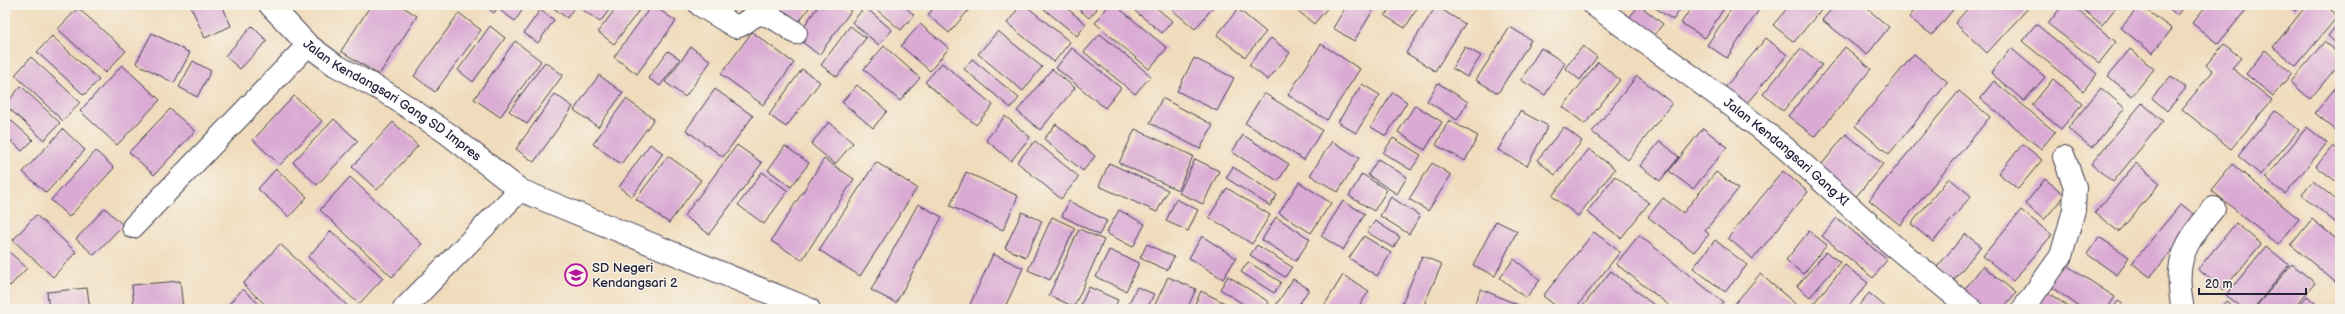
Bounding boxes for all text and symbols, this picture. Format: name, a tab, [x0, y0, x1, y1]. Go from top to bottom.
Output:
street label: Jalan Kendangsari Gang SD Impres	[299, 36, 485, 165]
street label: Jalan Kendangsari Gang XI	[1720, 94, 1852, 209]
place label: SD Negeri Kendangsari 2	[592, 260, 678, 291]
school or university icon: SD Negeri Kendangsari 2	[563, 262, 589, 288]
scale bar	[2199, 270, 2306, 296]
text: 20 m	[2205, 277, 2232, 292]

